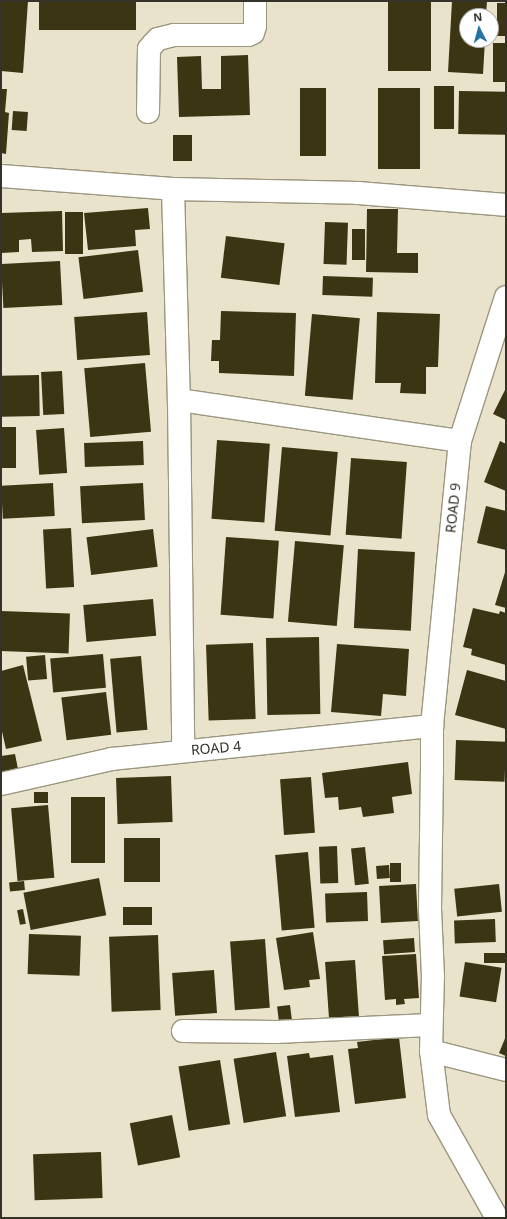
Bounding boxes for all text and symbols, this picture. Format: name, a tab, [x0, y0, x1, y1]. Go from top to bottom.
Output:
north arrow	[459, 8, 499, 48]
text: N	[473, 9, 483, 24]
street label: ROAD 9	[442, 482, 464, 534]
street label: ROAD 4	[190, 737, 242, 759]

